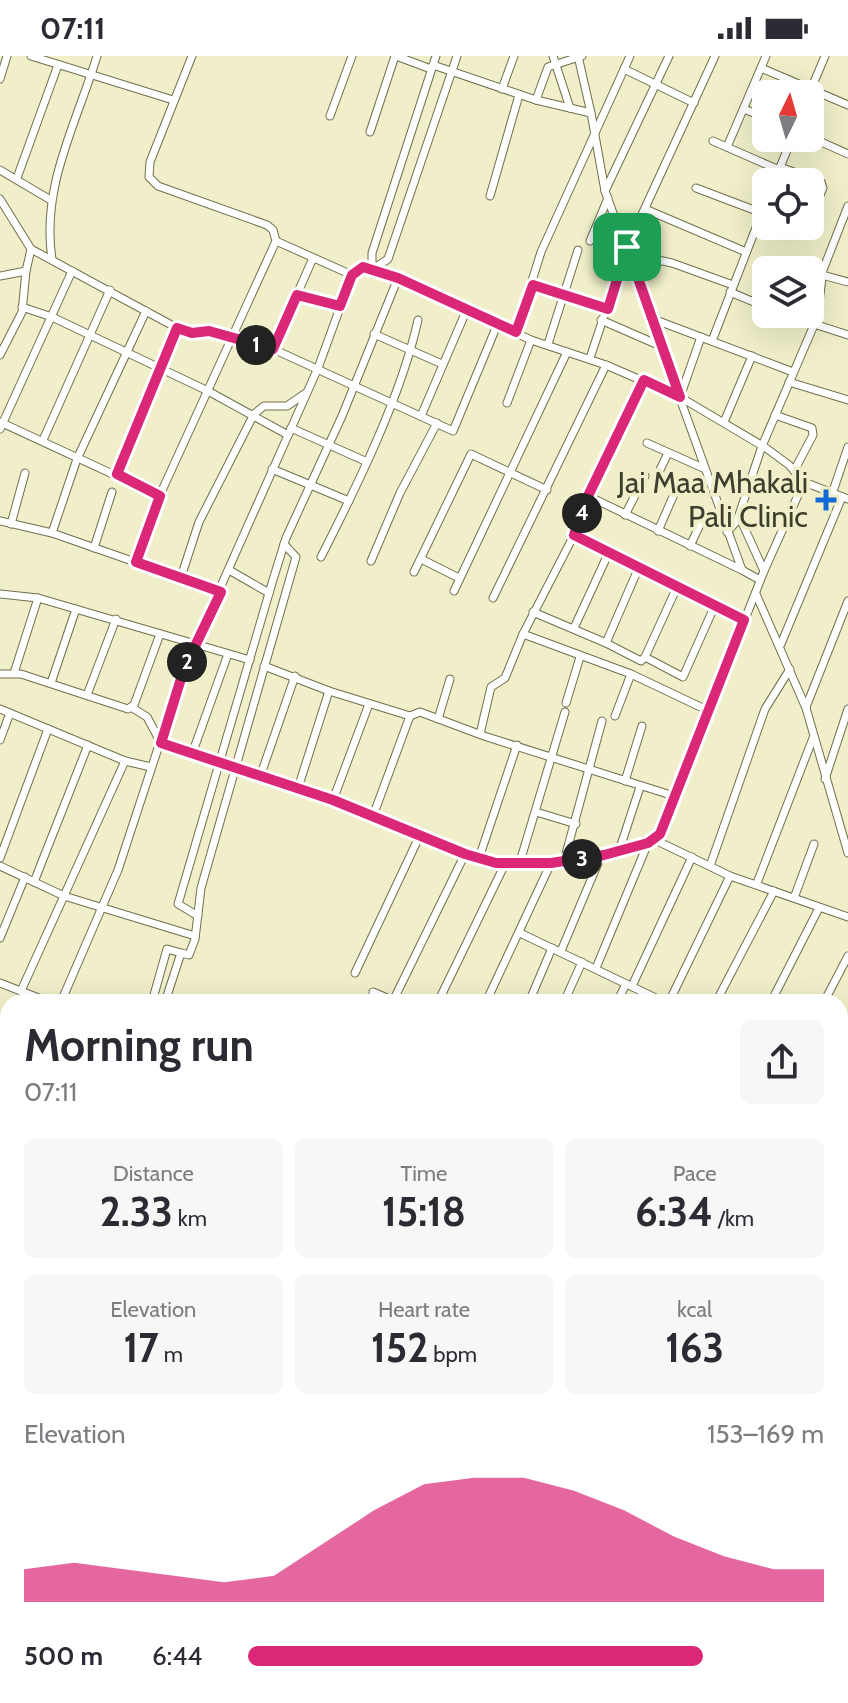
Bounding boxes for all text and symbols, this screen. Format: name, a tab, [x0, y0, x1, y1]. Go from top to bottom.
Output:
text: 07:11	[40, 10, 105, 47]
north arrow	[752, 80, 824, 152]
map controls	[752, 80, 824, 328]
button: locate	[752, 168, 824, 240]
pin	[593, 213, 661, 281]
icon: arrive	[605, 225, 649, 269]
button: layers	[752, 256, 824, 328]
pin: 1	[236, 325, 276, 365]
text: 1	[252, 331, 260, 358]
place label: Jai Maa Mhakali Pali Clinic	[617, 464, 808, 535]
marker: Jai Maa Mhakali Pali Clinic	[815, 489, 837, 511]
pin: 4	[562, 493, 602, 533]
text: 4	[575, 499, 589, 526]
pin: 2	[167, 642, 207, 682]
text: 2	[181, 648, 193, 675]
pin: 3	[562, 839, 602, 879]
text: 3	[576, 845, 588, 872]
text: Morning run	[24, 1019, 254, 1072]
button: share	[740, 1020, 824, 1104]
text: 07:11	[24, 1076, 77, 1108]
text: Distance	[113, 1160, 194, 1187]
text: Time	[401, 1160, 447, 1187]
text: Pace	[673, 1160, 717, 1187]
text: 2.33	[100, 1187, 173, 1236]
text: 15:18	[382, 1187, 466, 1236]
text: 6:34	[635, 1187, 713, 1236]
text: km	[173, 1205, 207, 1232]
text: /km	[713, 1205, 754, 1232]
text: Elevation	[110, 1296, 196, 1323]
text: Heart rate	[378, 1296, 470, 1323]
text: kcal	[677, 1296, 712, 1323]
text: 17	[124, 1323, 159, 1372]
text: 152	[371, 1323, 428, 1372]
text: 163	[665, 1323, 724, 1372]
text: m	[159, 1341, 183, 1368]
text: bpm	[428, 1341, 477, 1368]
text: Elevation	[24, 1418, 126, 1450]
text: 153–169 m	[707, 1418, 824, 1450]
text: 500 m	[24, 1640, 103, 1672]
text: 6:44	[152, 1640, 202, 1672]

